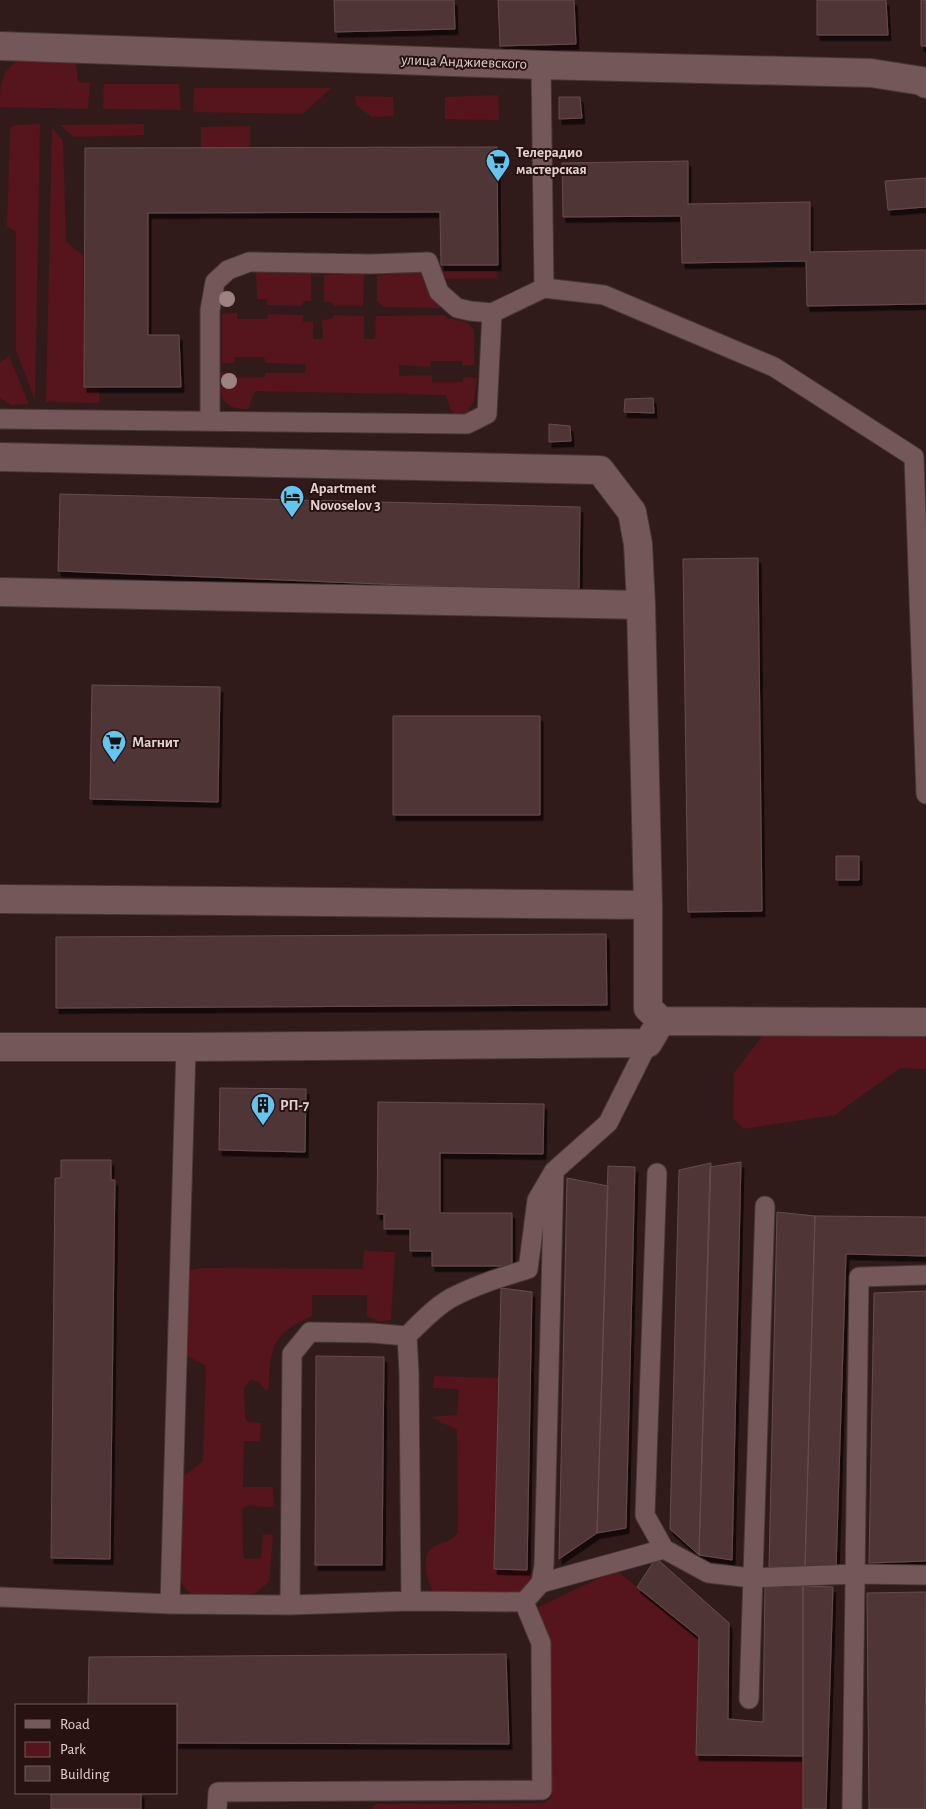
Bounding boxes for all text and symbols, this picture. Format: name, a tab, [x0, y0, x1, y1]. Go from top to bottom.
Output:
street label: улица Анджиевского	[400, 52, 527, 72]
place label: Телерадио мастерская	[516, 145, 587, 177]
supermarket icon: Телерадио мастерская	[485, 148, 511, 182]
place label: Apartment Novoselov 3	[310, 481, 381, 513]
hotel icon: Apartment Novoselov 3	[279, 484, 305, 518]
supermarket icon: Магнит	[101, 729, 127, 763]
place label: Магнит	[132, 735, 179, 750]
building icon: РП-7	[250, 1092, 276, 1126]
place label: РП-7	[280, 1098, 310, 1113]
legend	[15, 1704, 178, 1794]
text: Road	[60, 1717, 90, 1732]
text: Park	[60, 1742, 86, 1757]
text: Building	[60, 1767, 110, 1782]

